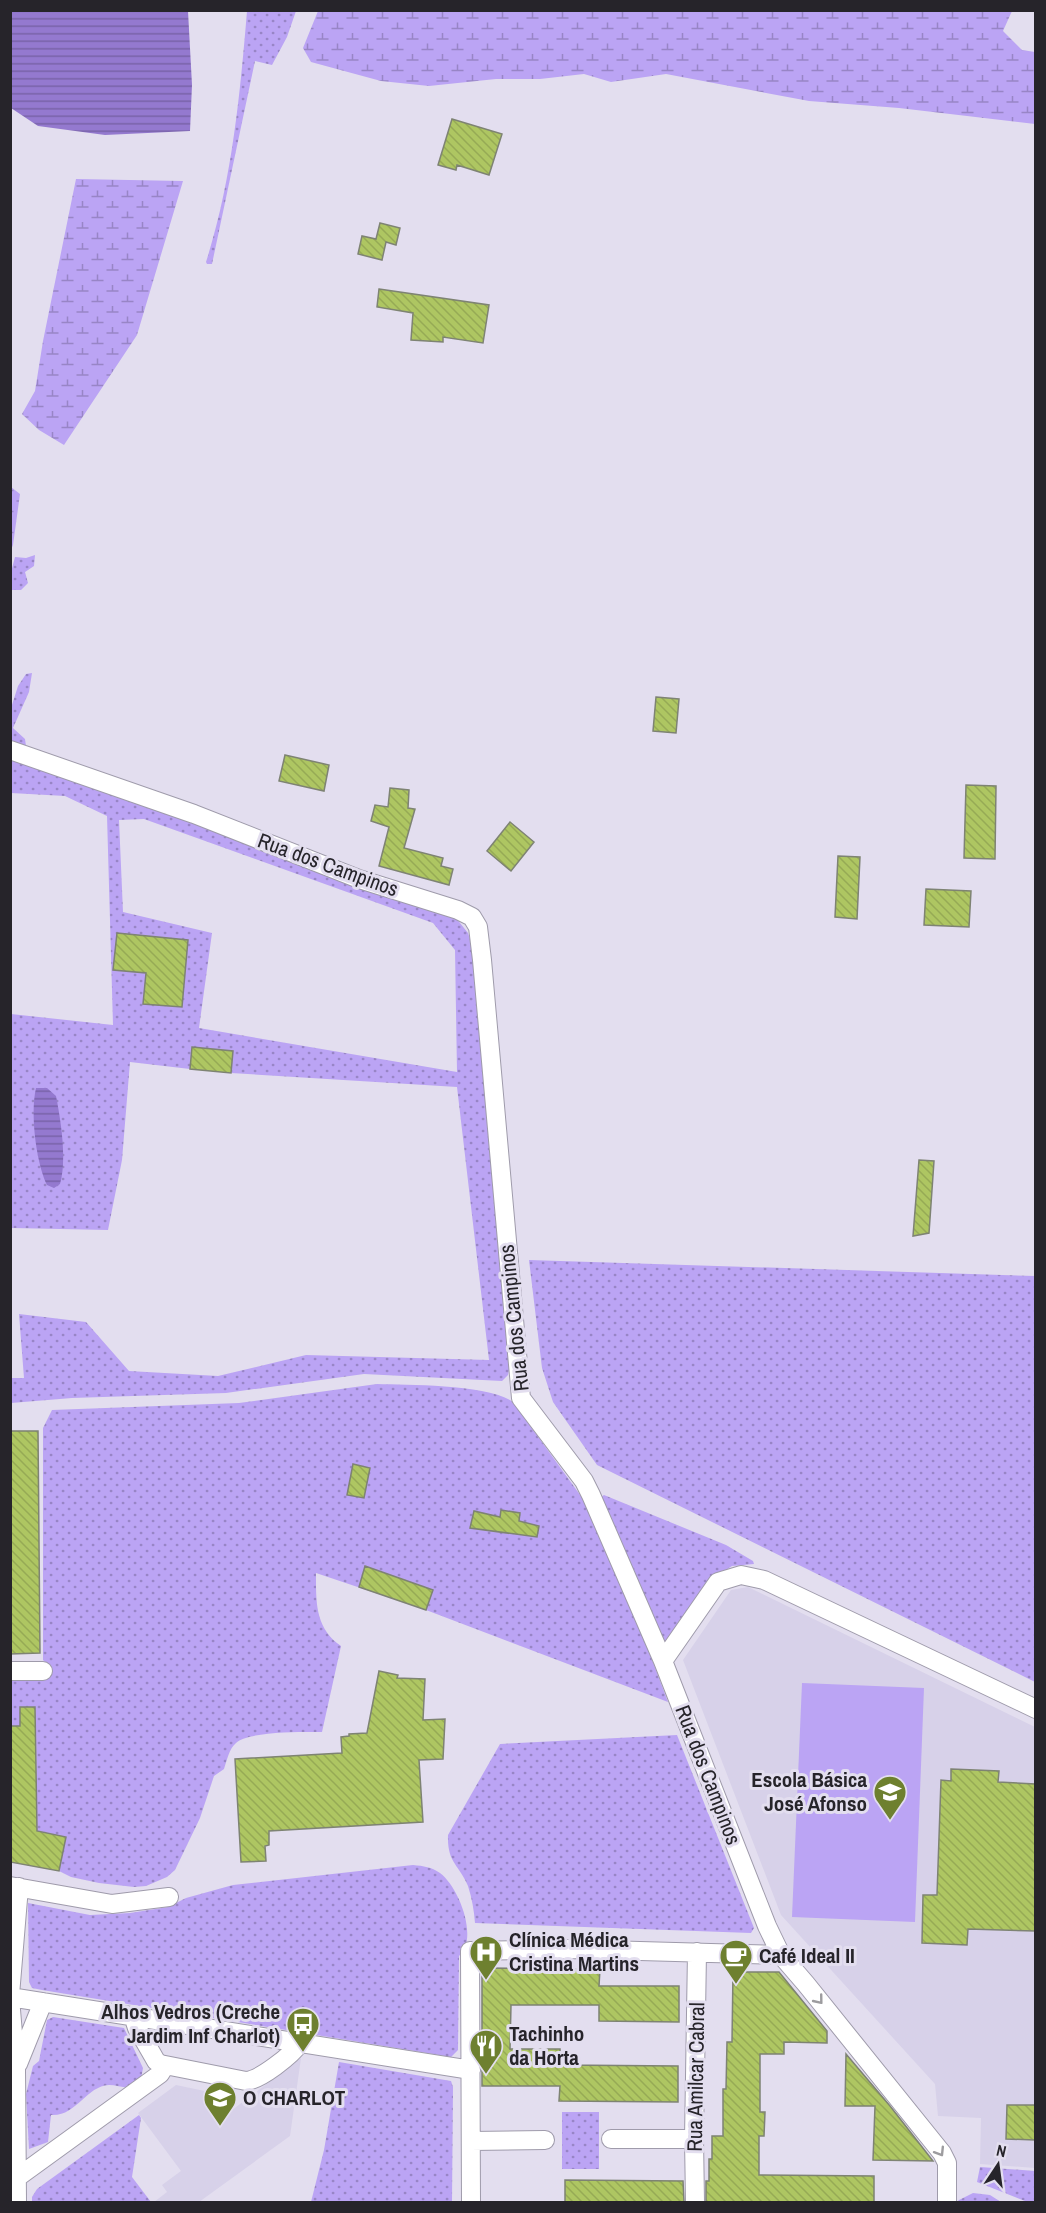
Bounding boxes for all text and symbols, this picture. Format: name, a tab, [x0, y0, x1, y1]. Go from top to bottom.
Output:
street label: Rua dos Campinos	[254, 826, 402, 903]
street label: Rua dos Campinos	[491, 1243, 536, 1393]
street label: Rua dos Campinos	[669, 1701, 748, 1849]
place label: Escola Básica José Afonso	[751, 1765, 867, 1818]
school or university icon: Escola Básica José Afonso	[872, 1774, 908, 1821]
place label: Clínica Médica Cristina Martins	[509, 1925, 639, 1978]
hospital icon: Clínica Médica Cristina Martins	[468, 1934, 504, 1981]
cafe icon: Café Ideal II	[718, 1938, 754, 1985]
place label: Café Ideal II	[759, 1941, 855, 1970]
one-way arrow	[811, 1993, 822, 2004]
place label: Alhos Vedros (Creche Jardim Inf Charlot)	[101, 1997, 280, 2050]
street label: Rua Amilcar Cabral	[680, 2002, 711, 2152]
bus stop icon: Alhos Vedros (Creche Jardim Inf Charlot)	[285, 2006, 321, 2053]
place label: Tachinho da Horta	[509, 2019, 584, 2072]
restaurant icon: Tachinho da Horta	[468, 2028, 504, 2075]
school or university icon: O CHARLOT	[202, 2080, 238, 2127]
place label: O CHARLOT	[243, 2083, 346, 2112]
north arrow	[968, 2135, 1028, 2195]
text: N	[994, 2139, 1008, 2162]
one-way arrow	[933, 2146, 944, 2157]

